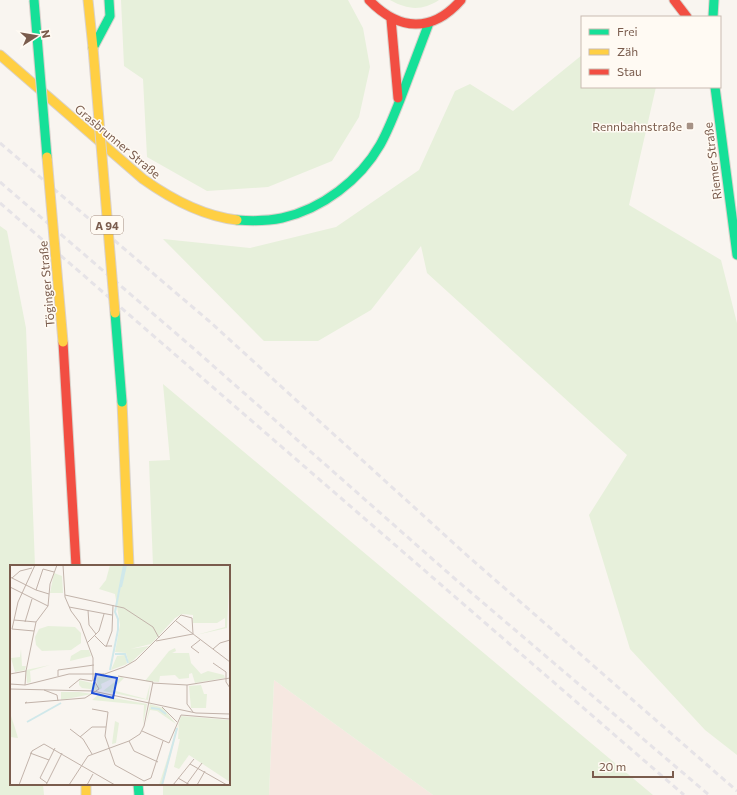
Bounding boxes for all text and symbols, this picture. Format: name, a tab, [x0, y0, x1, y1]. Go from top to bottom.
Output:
north arrow	[16, 16, 56, 56]
legend	[581, 16, 721, 88]
text: Frei	[617, 24, 638, 38]
text: N	[39, 28, 53, 39]
text: Zäh	[617, 44, 638, 58]
text: Stau	[617, 64, 642, 78]
street label: Grasbrunner Straße	[72, 101, 164, 181]
place label: Rennbahnstraße	[592, 119, 682, 133]
marker: Rennbahnstraße	[685, 121, 695, 131]
street label: Riemer Straße	[700, 122, 724, 200]
road number: A 94	[91, 216, 123, 234]
street label: Töginger Straße	[35, 240, 57, 328]
inset map	[10, 565, 230, 785]
scale bar	[593, 753, 673, 779]
text: 20 m	[599, 759, 626, 773]

